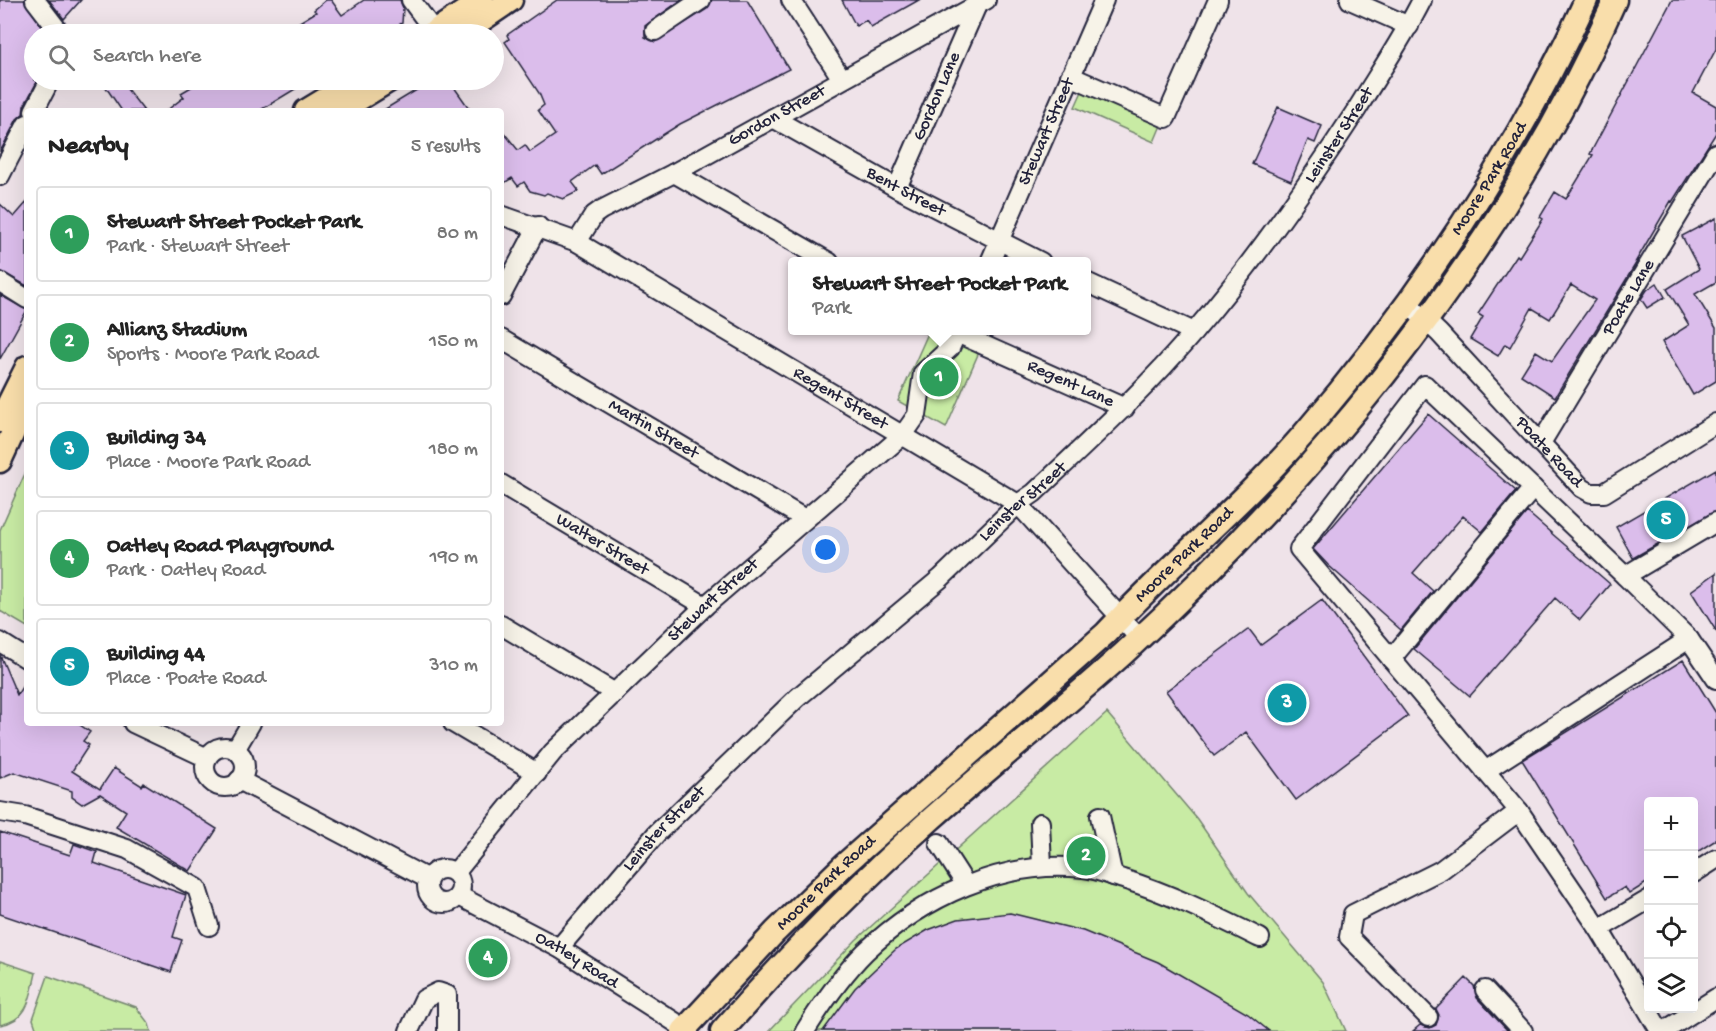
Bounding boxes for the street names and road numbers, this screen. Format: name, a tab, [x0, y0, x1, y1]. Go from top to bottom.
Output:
street label: Gordon Lane	[909, 48, 966, 144]
street label: Stewart Street	[1014, 73, 1080, 189]
street label: Gordon Street	[725, 80, 831, 151]
street label: Leinster Street	[1300, 82, 1379, 187]
street label: Moore Park Road	[1447, 117, 1533, 239]
street label: Bent Street	[862, 162, 950, 222]
street label: Poate Lane	[1597, 255, 1660, 340]
street label: Regent Lane	[1024, 355, 1118, 413]
street label: Regent Street	[789, 362, 893, 436]
street label: Martin Street	[604, 394, 704, 465]
street label: Poate Road	[1510, 411, 1588, 493]
street label: Leinster Street	[975, 456, 1072, 546]
street label: Moore Park Road	[1131, 502, 1239, 607]
street label: Walter Street	[552, 509, 654, 581]
street label: Stewart Street	[663, 553, 764, 647]
street label: Leinster Street	[618, 781, 711, 876]
street label: Moore Park Road	[772, 830, 881, 935]
street label: Oatley Road	[531, 927, 623, 994]

